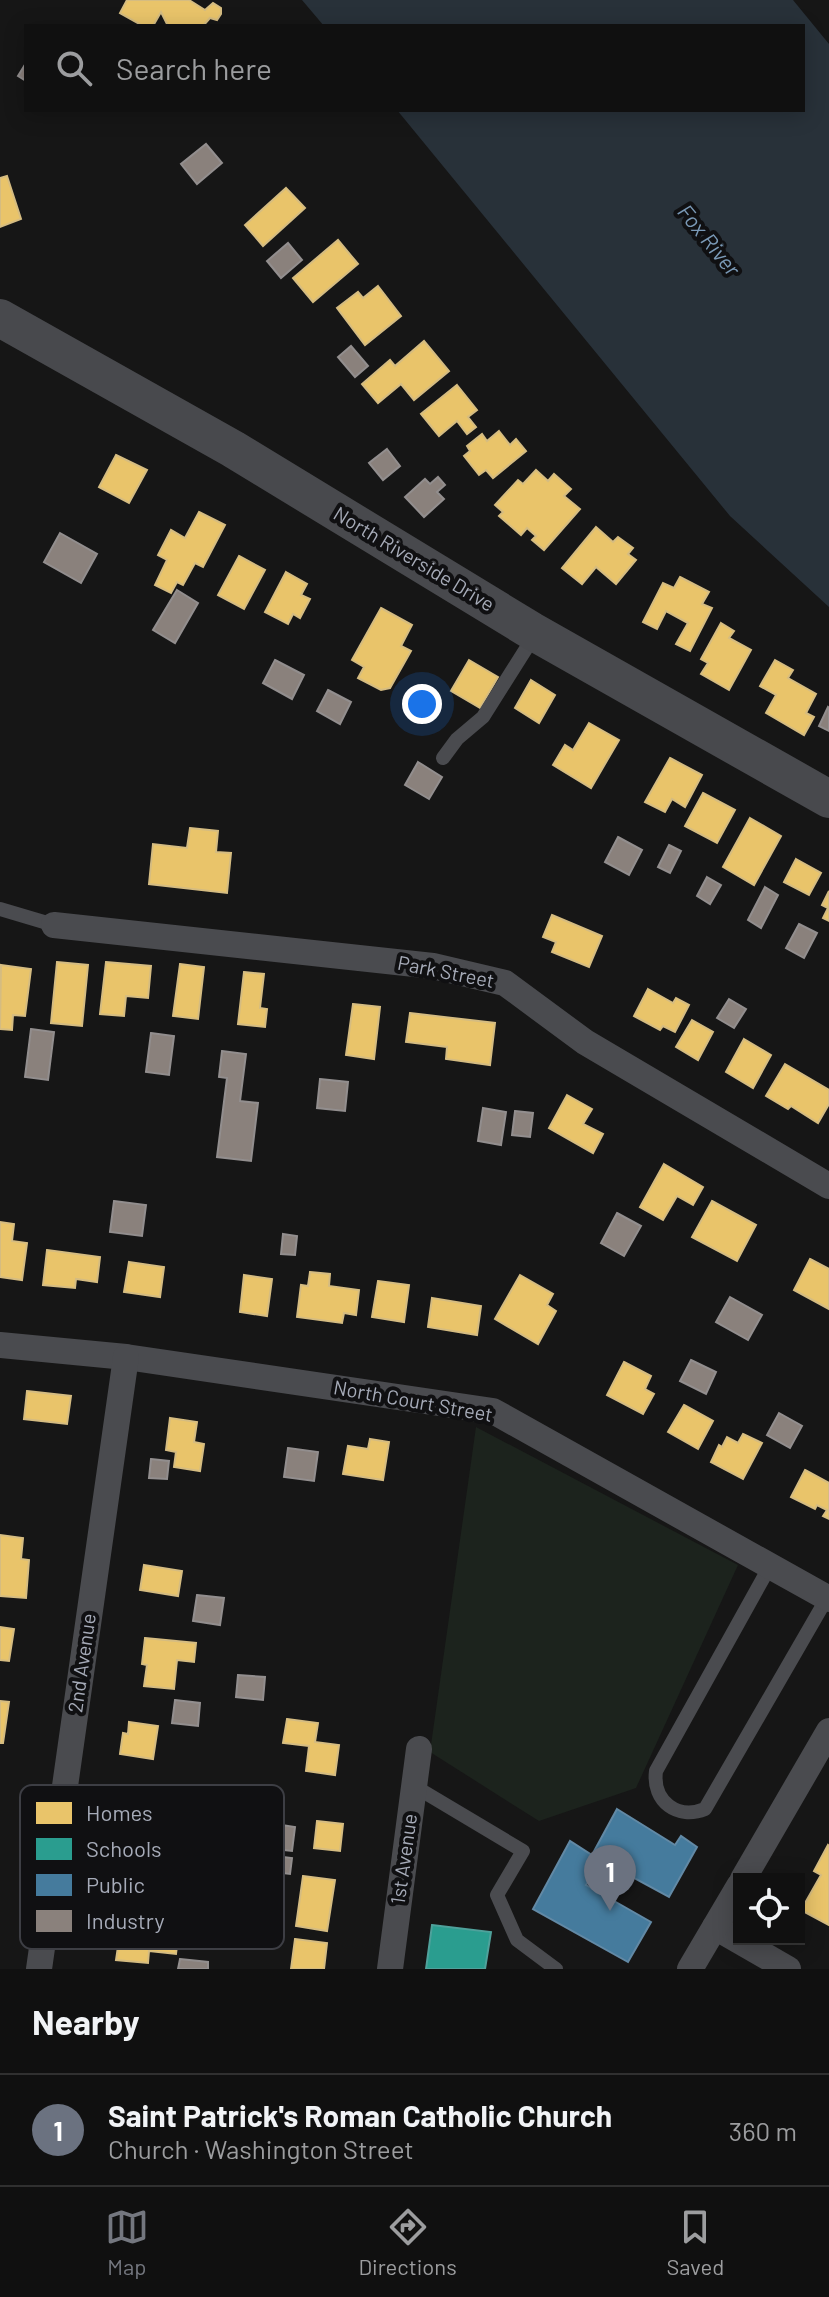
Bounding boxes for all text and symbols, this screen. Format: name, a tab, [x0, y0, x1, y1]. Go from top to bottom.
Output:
search box	[24, 24, 805, 112]
icon: search	[52, 46, 96, 90]
text: Search here	[116, 50, 272, 86]
water label: Fox River	[673, 198, 747, 281]
street label: North Riverside Drive	[330, 501, 499, 616]
your location	[402, 684, 442, 724]
street label: Park Street	[396, 950, 497, 992]
street label: North Court Street	[332, 1374, 495, 1426]
street label: 2nd Avenue	[62, 1612, 100, 1714]
legend	[20, 1785, 284, 1949]
text: Homes	[86, 1799, 153, 1825]
street label: 1st Avenue	[385, 1812, 421, 1906]
text: Schools	[86, 1835, 162, 1861]
pin: 1	[584, 1845, 636, 1911]
text: Public	[86, 1871, 145, 1897]
map controls	[733, 1873, 805, 1945]
button: locate	[733, 1873, 805, 1945]
text: Industry	[86, 1907, 165, 1933]
text: Nearby	[32, 2001, 140, 2042]
text: Saint Patrick's Roman Catholic Church	[108, 2097, 612, 2133]
text: 1	[53, 2115, 63, 2146]
text: 360 m	[729, 2115, 797, 2146]
text: Church · Washington Street	[108, 2133, 414, 2164]
tab: Map	[105, 2205, 149, 2279]
tab: Directions	[358, 2205, 457, 2279]
tab: Saved	[666, 2205, 724, 2279]

